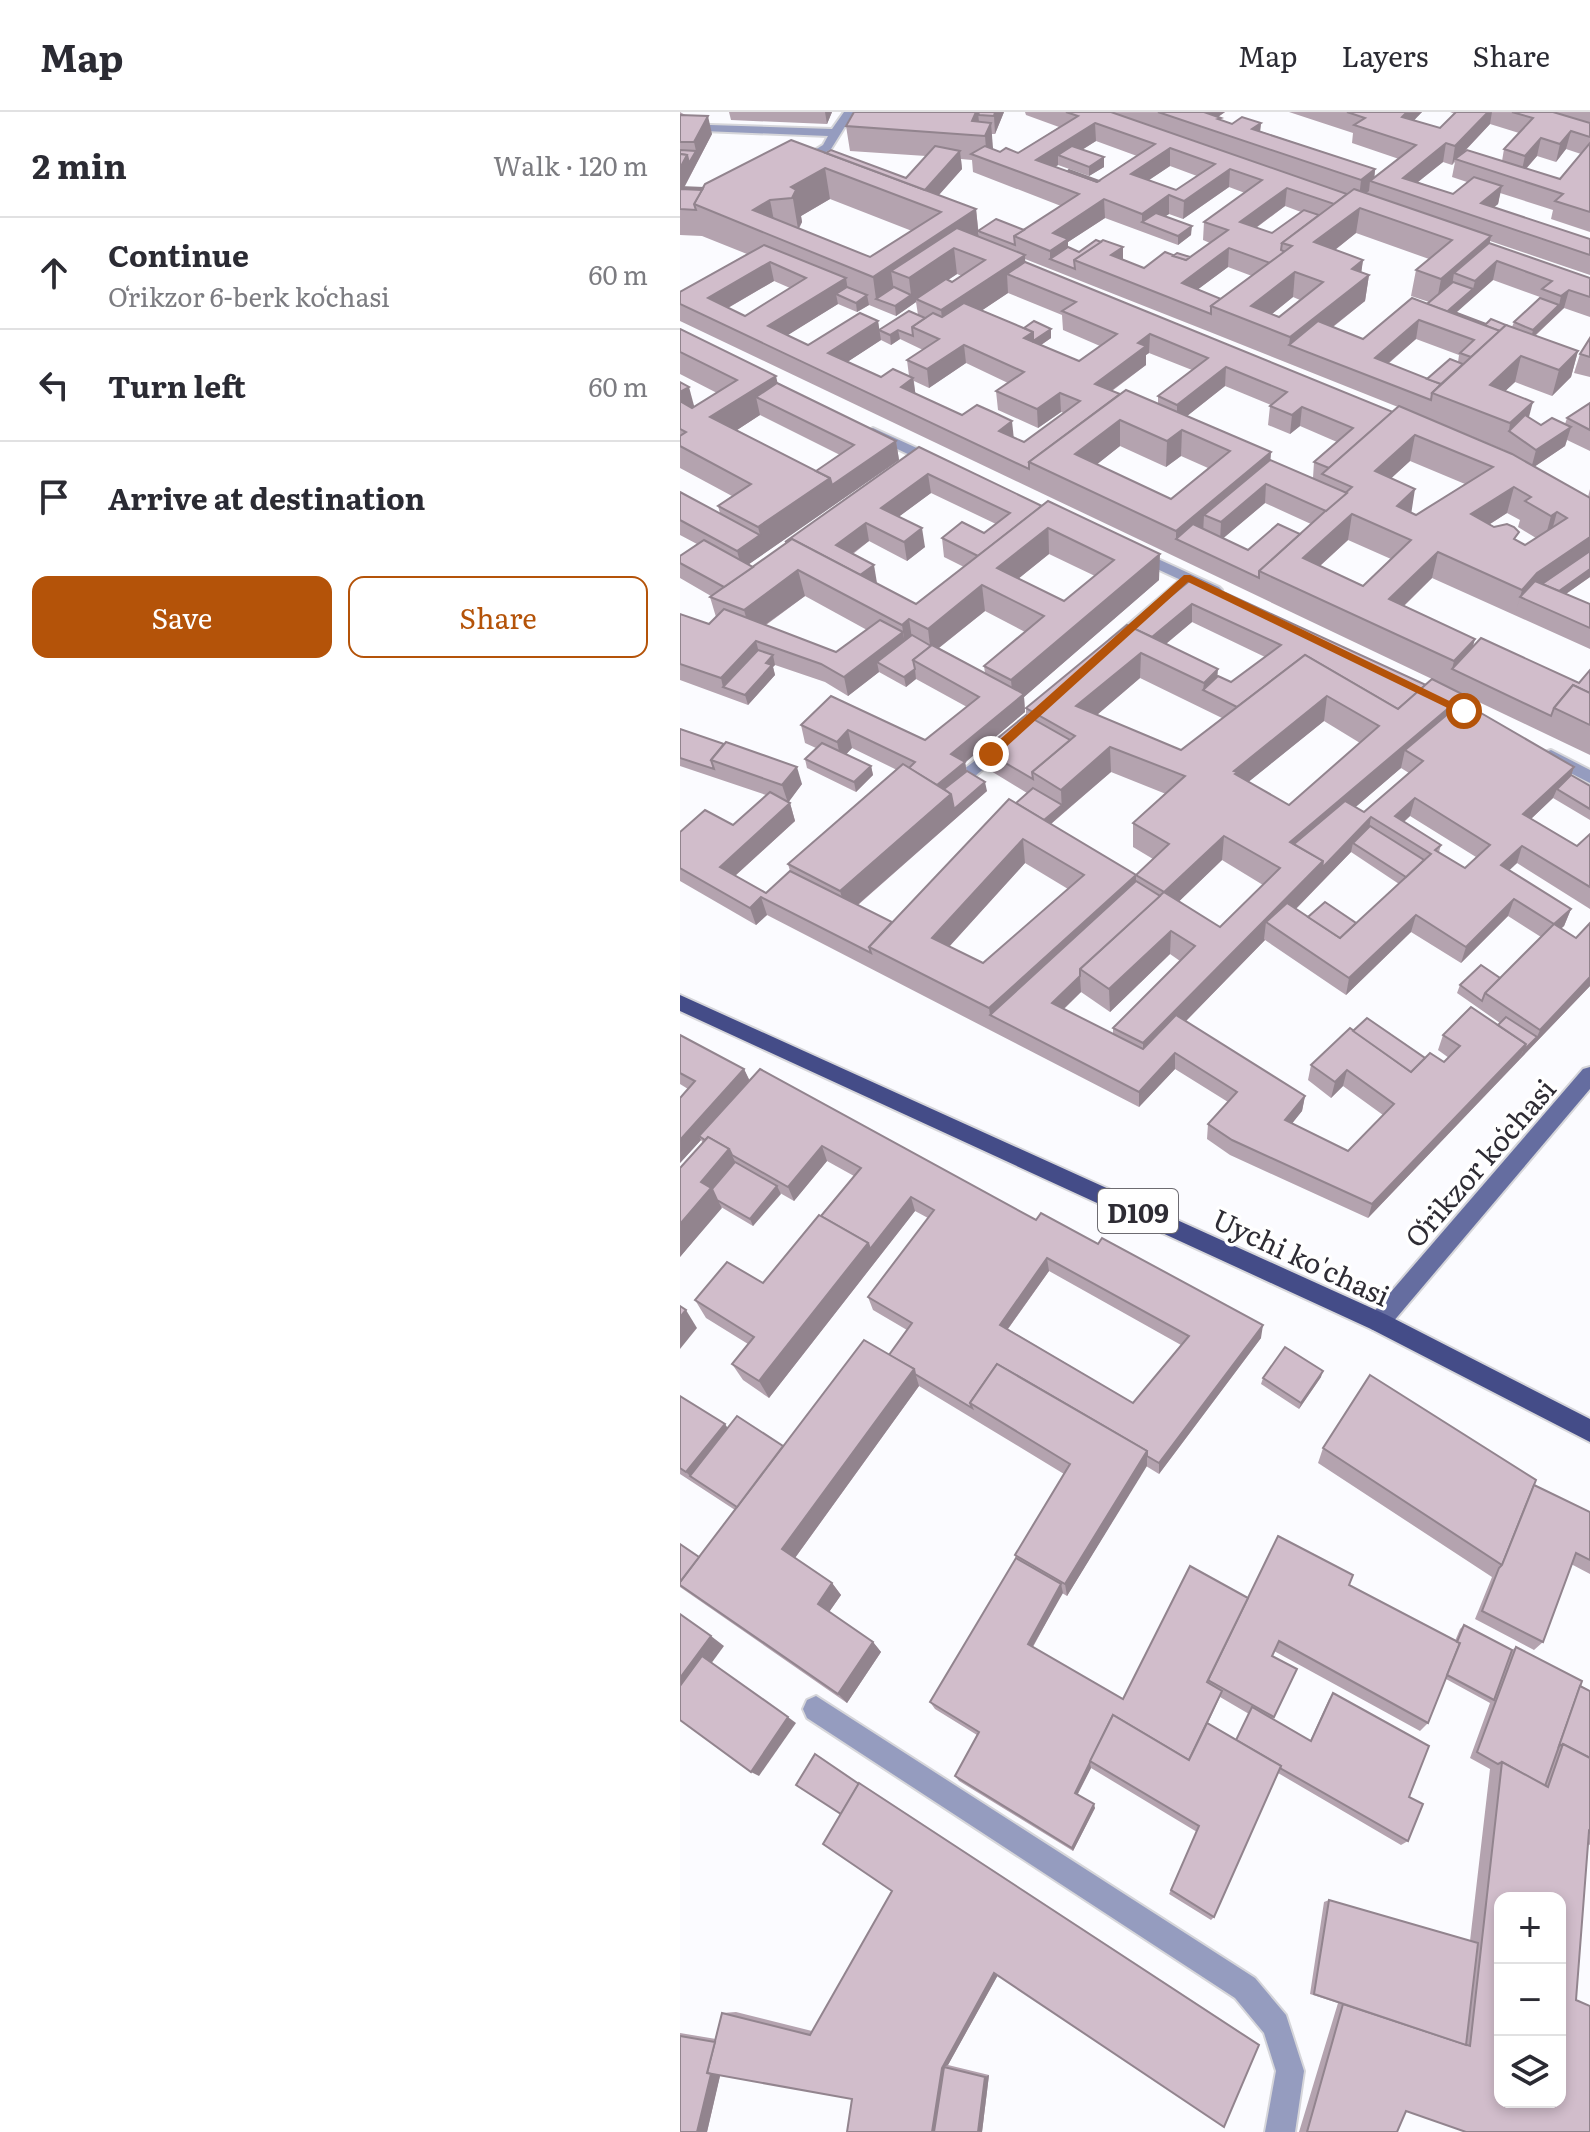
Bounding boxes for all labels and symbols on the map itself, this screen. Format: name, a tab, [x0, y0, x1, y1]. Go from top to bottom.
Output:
route start	[1446, 693, 1482, 729]
route end	[973, 736, 1009, 772]
street label: Oʻrikzor koʻchasi	[1394, 1068, 1564, 1256]
road number: D109	[1098, 1189, 1178, 1233]
street label: Uychi ko'chasi	[1207, 1197, 1397, 1315]

